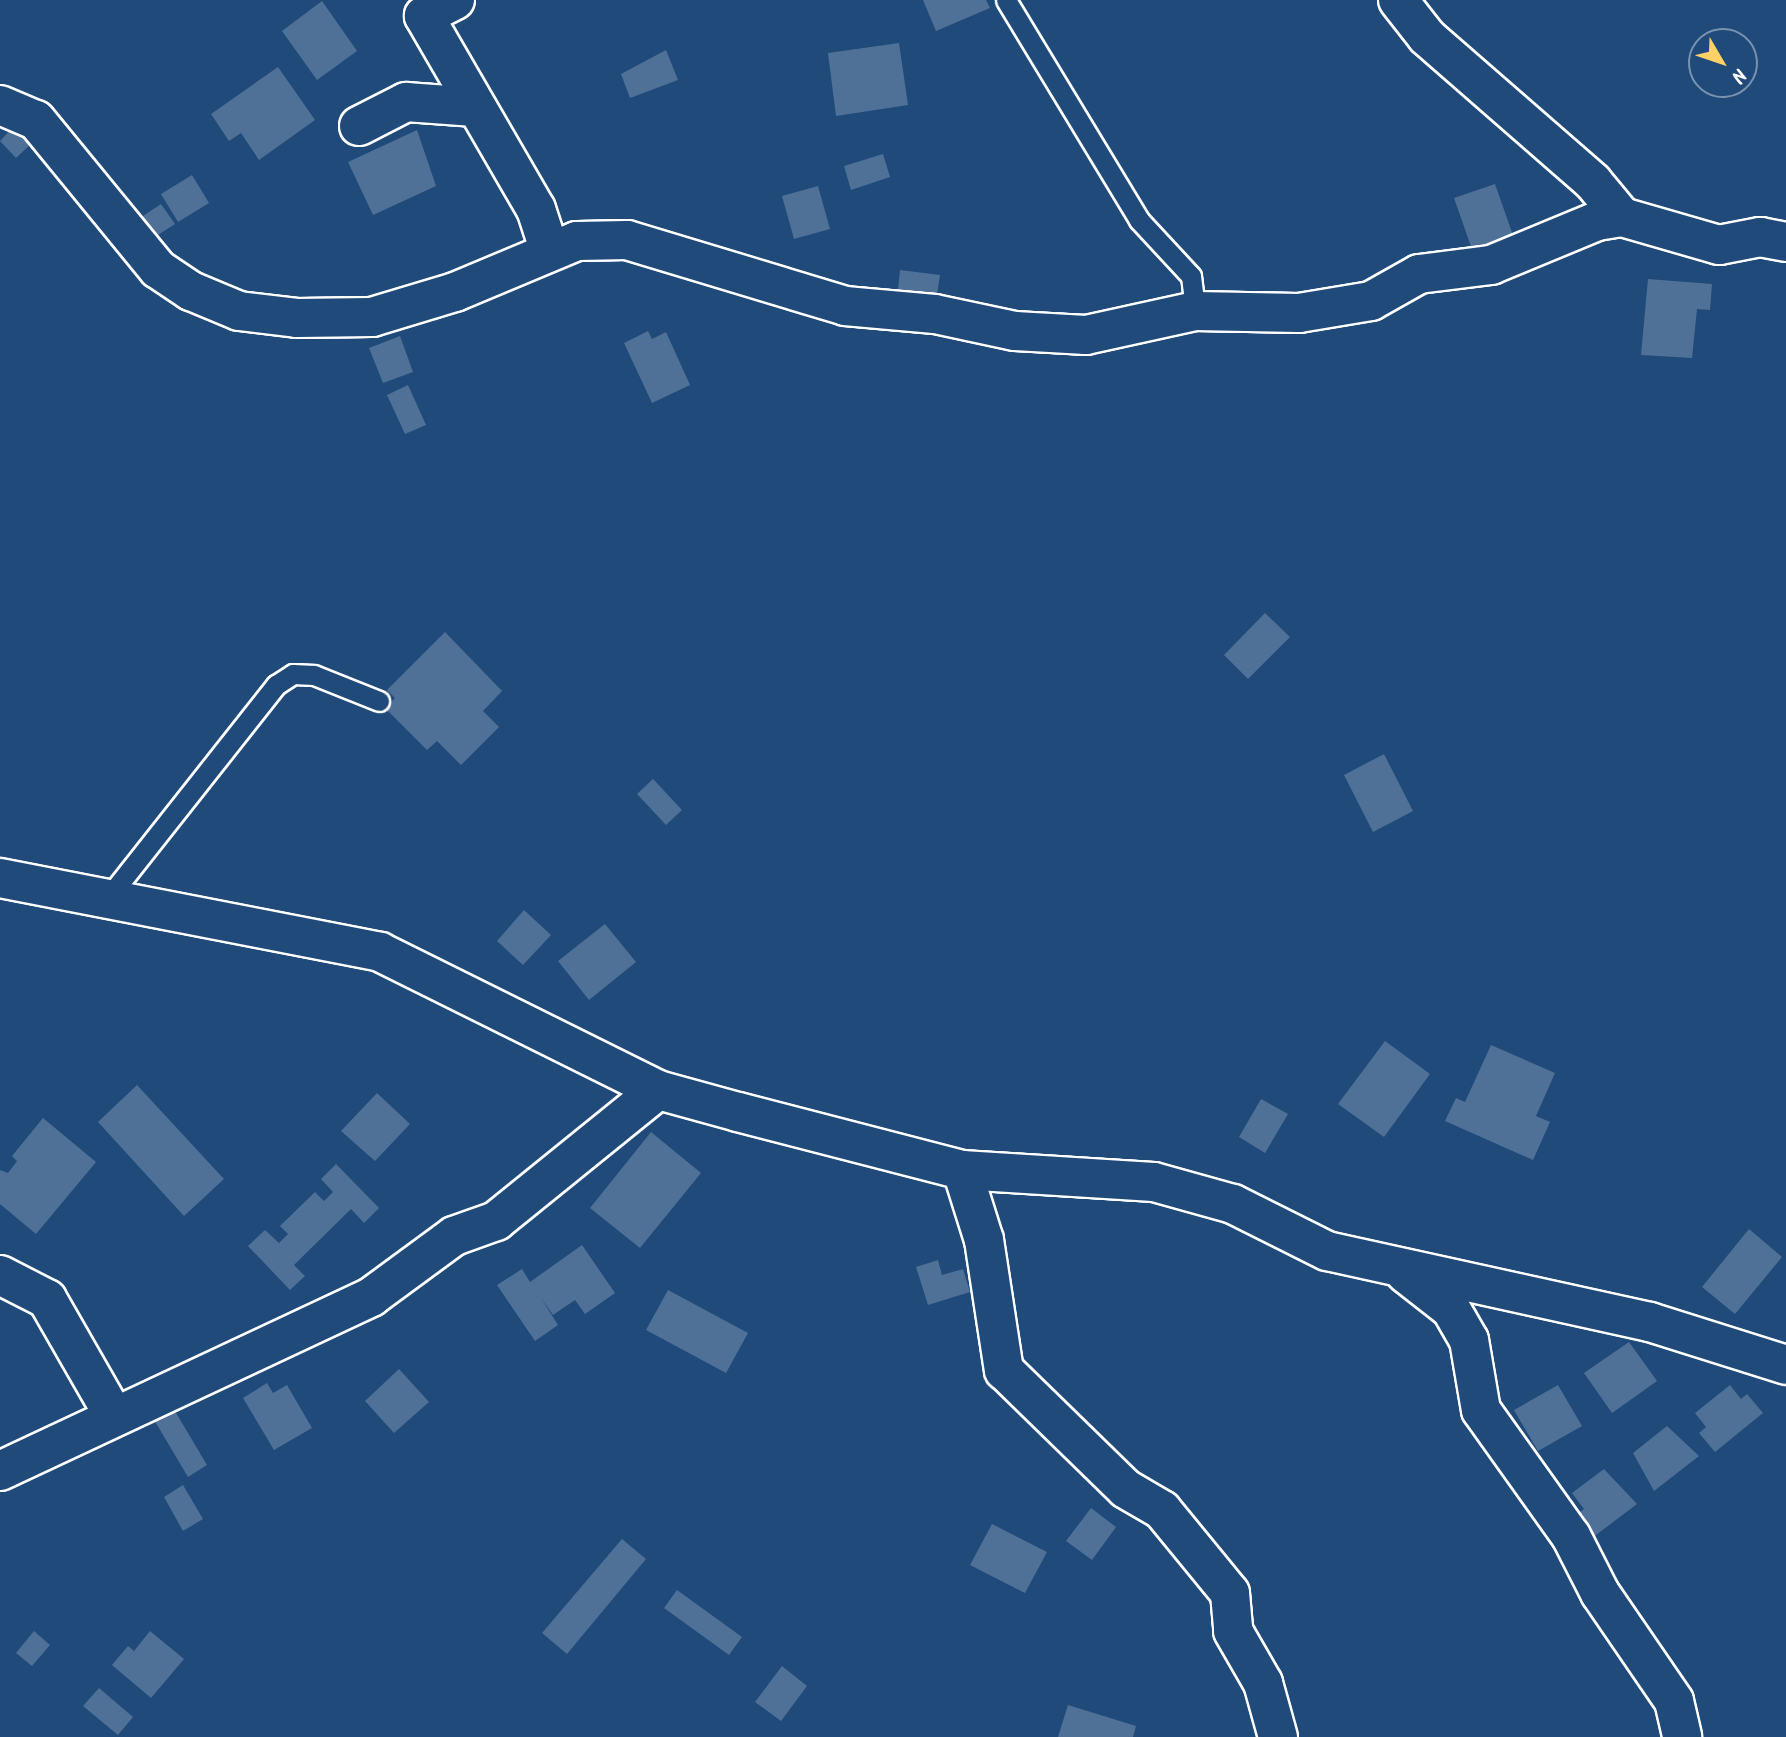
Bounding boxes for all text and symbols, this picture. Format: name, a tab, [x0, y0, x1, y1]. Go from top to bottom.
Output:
north arrow	[1688, 28, 1758, 98]
text: N	[1722, 61, 1753, 89]

